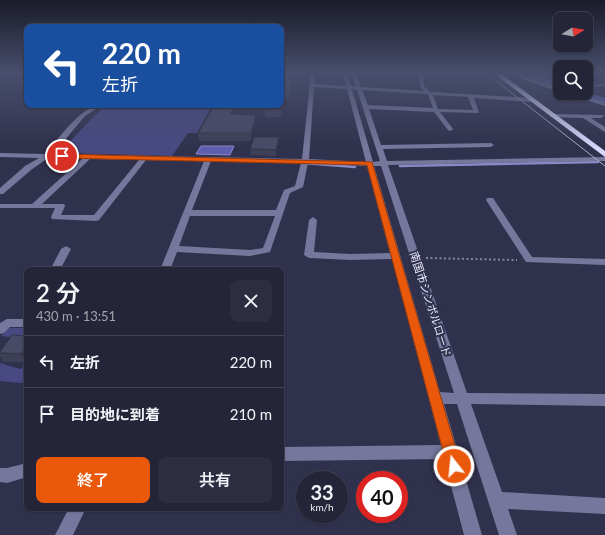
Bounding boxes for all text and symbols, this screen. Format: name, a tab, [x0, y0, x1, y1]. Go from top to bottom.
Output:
north arrow	[553, 12, 593, 52]
map controls	[553, 12, 593, 100]
text: 220 m	[102, 36, 181, 70]
icon: left	[36, 40, 88, 92]
button: search	[553, 60, 593, 100]
text: 左折	[102, 73, 138, 95]
pin	[45, 139, 79, 173]
icon: arrive	[51, 145, 73, 167]
street label: 南国市シンボルロード	[408, 250, 454, 358]
text: 2 分	[36, 278, 80, 307]
button: close	[230, 280, 272, 322]
text: 430 m · 13:51	[36, 308, 116, 324]
icon: left	[36, 351, 58, 373]
text: 左折	[70, 353, 100, 371]
text: 220 m	[230, 353, 272, 371]
icon: arrive	[36, 403, 58, 425]
text: 目的地に到着	[70, 405, 160, 423]
text: 210 m	[230, 405, 272, 423]
position arrow	[433, 445, 475, 487]
button: 終了	[36, 457, 150, 503]
button: 共有	[158, 457, 272, 503]
speed limit sign: 40	[356, 471, 408, 523]
text: 33	[310, 480, 334, 504]
text: km/h	[310, 501, 334, 513]

